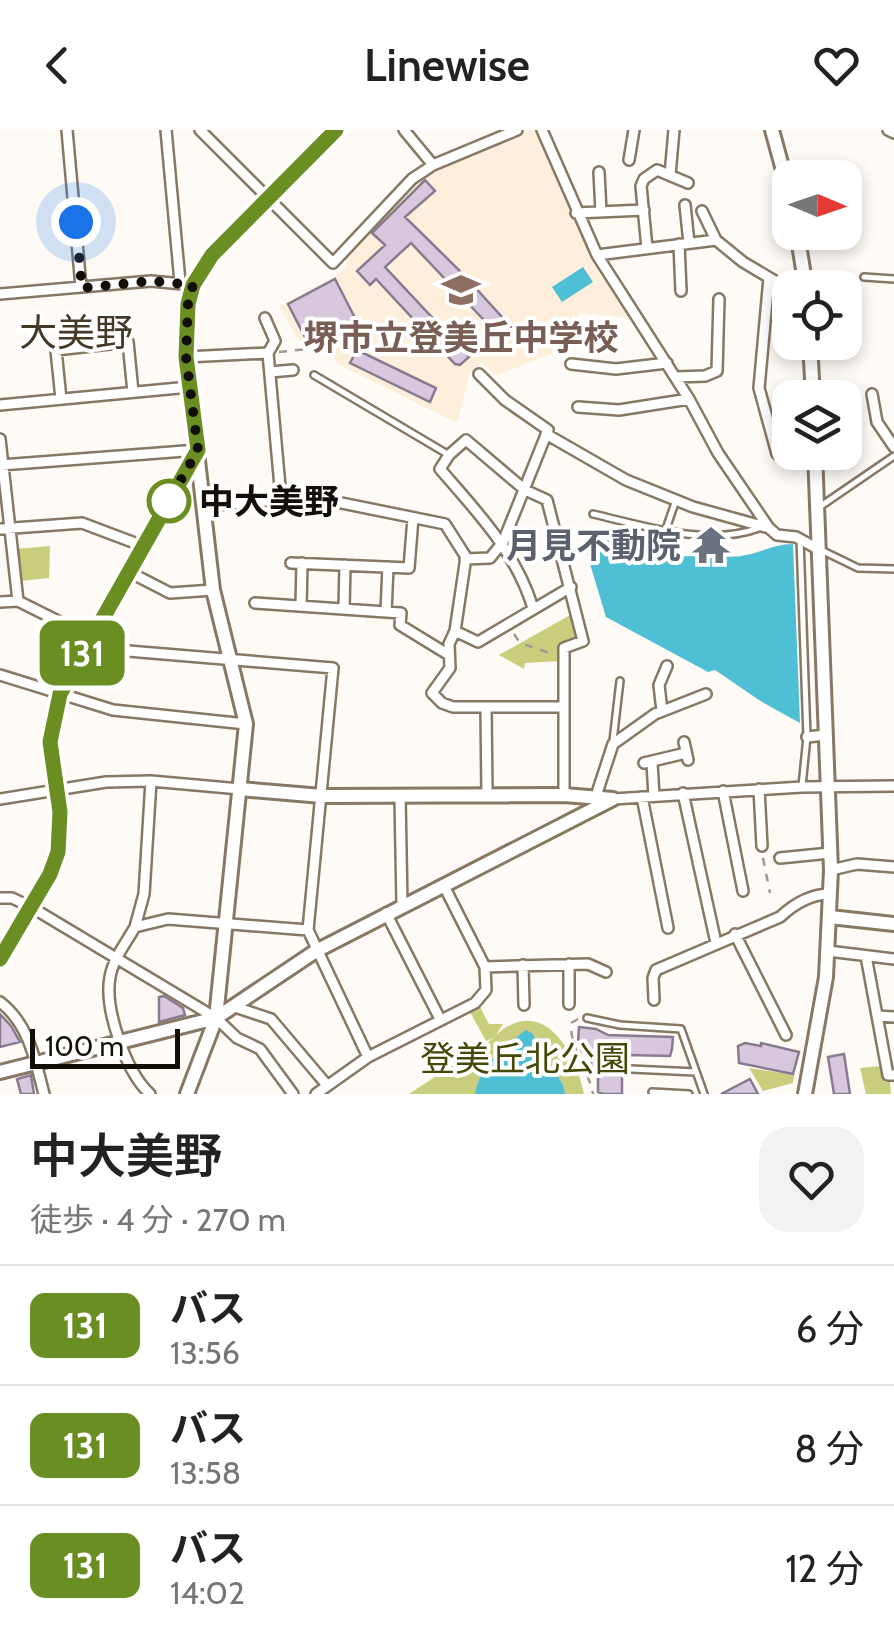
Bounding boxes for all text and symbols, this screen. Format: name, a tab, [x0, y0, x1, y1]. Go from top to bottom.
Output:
icon: back	[30, 38, 85, 93]
text: Linewise	[364, 38, 530, 92]
icon: heart	[809, 38, 864, 93]
north arrow	[772, 160, 862, 250]
map controls	[772, 160, 862, 470]
your location	[51, 197, 101, 247]
school or university icon: 堺市立登美丘中学校	[440, 269, 482, 311]
button: locate	[772, 270, 862, 360]
district label: 大美野	[19, 309, 133, 356]
place label: 堺市立登美丘中学校	[303, 316, 619, 359]
button: layers	[772, 380, 862, 470]
marker: 中大美野	[148, 480, 190, 522]
place label: 中大美野	[199, 480, 339, 523]
place label: 月見不動院	[506, 524, 681, 567]
temple icon: 月見不動院	[690, 524, 732, 566]
line badge: 131	[24, 620, 140, 686]
text: 131	[60, 632, 104, 675]
scale bar	[30, 1024, 180, 1068]
text: 100 m	[45, 1029, 124, 1063]
park label: 登美丘北公園	[420, 1037, 630, 1080]
text: 中大美野	[30, 1127, 222, 1185]
button: heart	[759, 1127, 864, 1232]
text: 徒歩 · 4 分 · 270 m	[30, 1200, 286, 1239]
text: バス	[170, 1285, 246, 1332]
text: 131	[63, 1304, 107, 1347]
text: 6 分	[796, 1305, 864, 1352]
text: 13:56	[170, 1333, 240, 1372]
text: バス	[170, 1405, 246, 1452]
text: 131	[63, 1424, 107, 1467]
text: 8 分	[794, 1425, 864, 1472]
text: 13:58	[170, 1453, 241, 1492]
text: バス	[170, 1525, 246, 1572]
text: 131	[63, 1544, 107, 1587]
text: 12 分	[785, 1545, 864, 1592]
text: 14:02	[170, 1573, 245, 1612]

